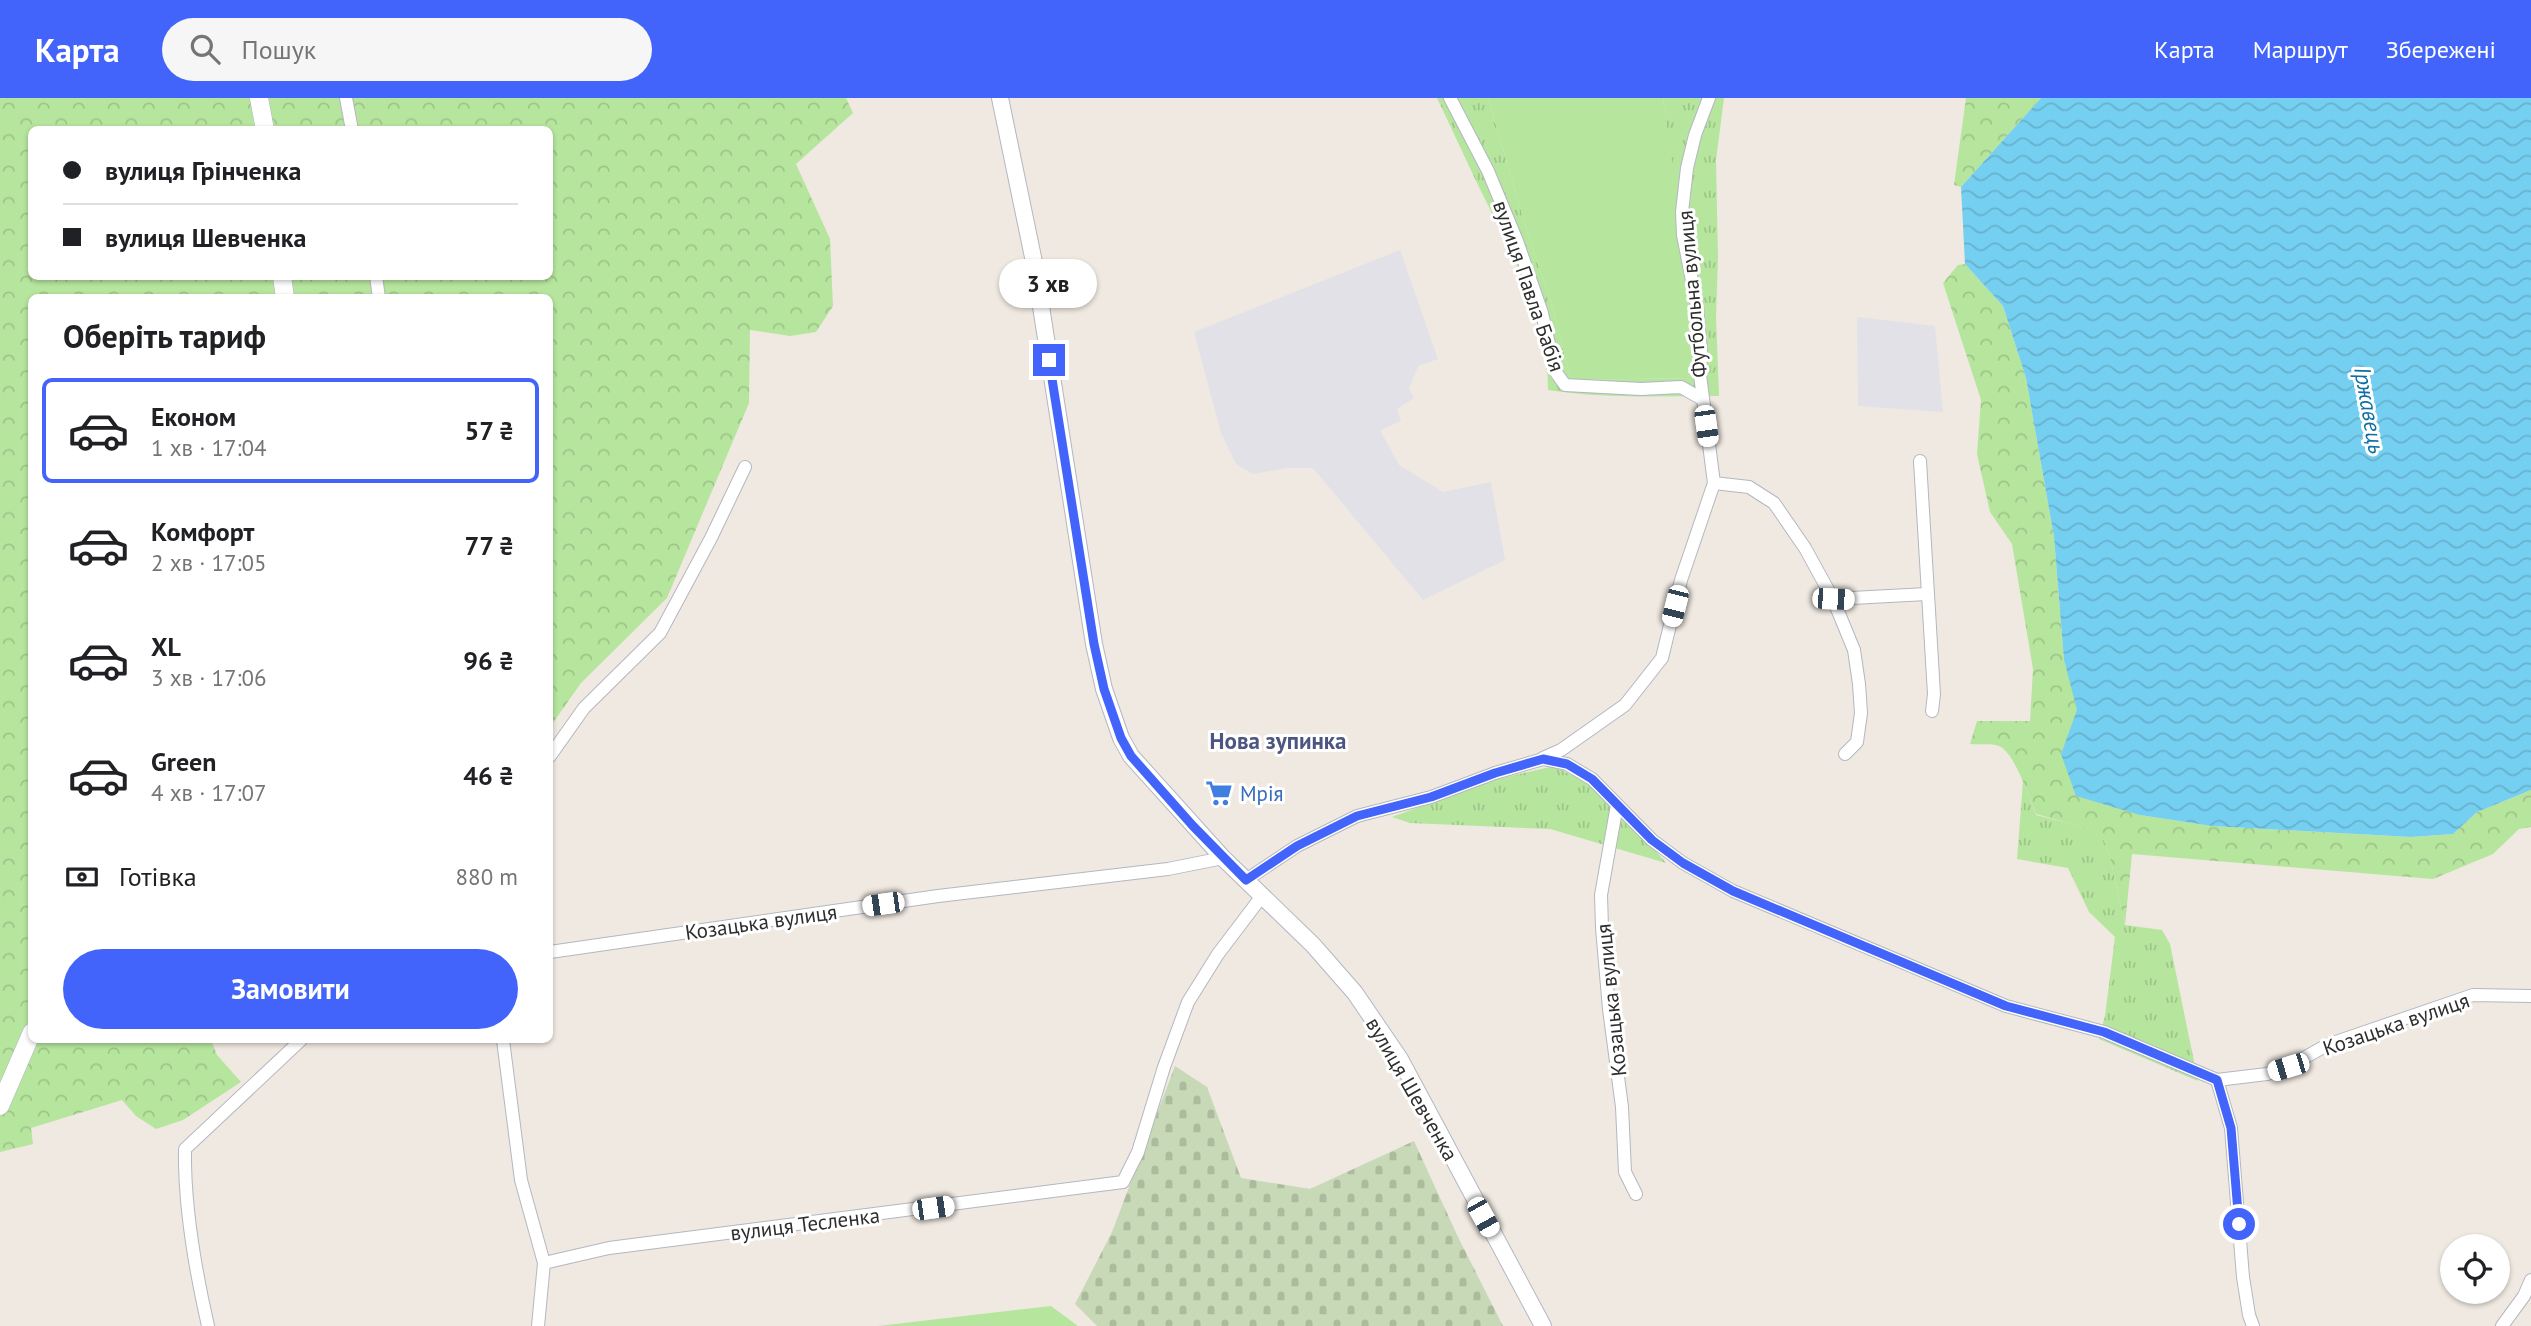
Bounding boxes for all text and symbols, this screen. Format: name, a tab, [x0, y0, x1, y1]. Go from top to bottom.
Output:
search box	[162, 18, 652, 81]
text: Карта	[35, 28, 120, 71]
icon: search	[186, 30, 224, 68]
text: Пошук	[242, 33, 316, 66]
text: Карта	[2154, 34, 2215, 65]
text: Маршрут	[2253, 34, 2348, 65]
text: Збережені	[2386, 34, 2496, 65]
text: вулиця Грінченка	[105, 154, 301, 187]
street label: вулиця Павла Бабія	[1487, 197, 1571, 375]
street label: Футбольна вулиця	[1671, 209, 1713, 379]
text: вулиця Шевченка	[105, 221, 306, 254]
callout: 3 хв	[1000, 258, 1098, 308]
text: 3 хв	[1027, 269, 1069, 298]
text: Оберіть тариф	[63, 315, 266, 357]
route end	[1033, 344, 1065, 376]
water label: Іржавець	[2348, 364, 2392, 456]
icon: car	[67, 399, 130, 462]
text: Економ	[151, 400, 236, 433]
car	[1693, 404, 1720, 448]
text: 57 ₴	[465, 414, 514, 447]
text: 1 хв · 17:04	[151, 433, 267, 462]
icon: car	[67, 514, 130, 577]
text: Комфорт	[151, 515, 254, 548]
text: 77 ₴	[465, 529, 514, 562]
text: 2 хв · 17:05	[151, 548, 267, 577]
car	[1660, 583, 1691, 629]
car	[1812, 588, 1855, 610]
icon: car	[67, 629, 130, 692]
text: XL	[151, 630, 181, 663]
text: 96 ₴	[463, 644, 514, 677]
text: 3 хв · 17:06	[151, 663, 267, 692]
district label: Нова зупинка	[1210, 726, 1346, 755]
icon: car	[67, 744, 130, 807]
text: Green	[151, 745, 216, 778]
text: 46 ₴	[463, 759, 514, 792]
text: 4 хв · 17:07	[151, 778, 267, 807]
supermarket icon: Мрія	[1204, 778, 1234, 808]
place label: Мрія	[1240, 780, 1284, 807]
icon: cash	[63, 858, 101, 896]
text: Готівка	[119, 860, 197, 893]
text: 880 m	[456, 862, 518, 891]
car	[861, 891, 906, 917]
street label: Козацька вулиця	[683, 898, 839, 946]
street label: Козацька вулиця	[1590, 922, 1632, 1078]
button: Замовити	[63, 949, 518, 1029]
street label: Козацька вулиця	[2319, 986, 2473, 1062]
street label: вулиця Шевченка	[1360, 1012, 1464, 1166]
car	[2265, 1051, 2312, 1083]
car	[1464, 1194, 1503, 1240]
car	[911, 1195, 956, 1221]
street label: вулиця Тесленка	[729, 1201, 881, 1247]
route start	[2223, 1208, 2255, 1240]
map controls	[2440, 1234, 2510, 1304]
button: locate	[2440, 1234, 2510, 1304]

